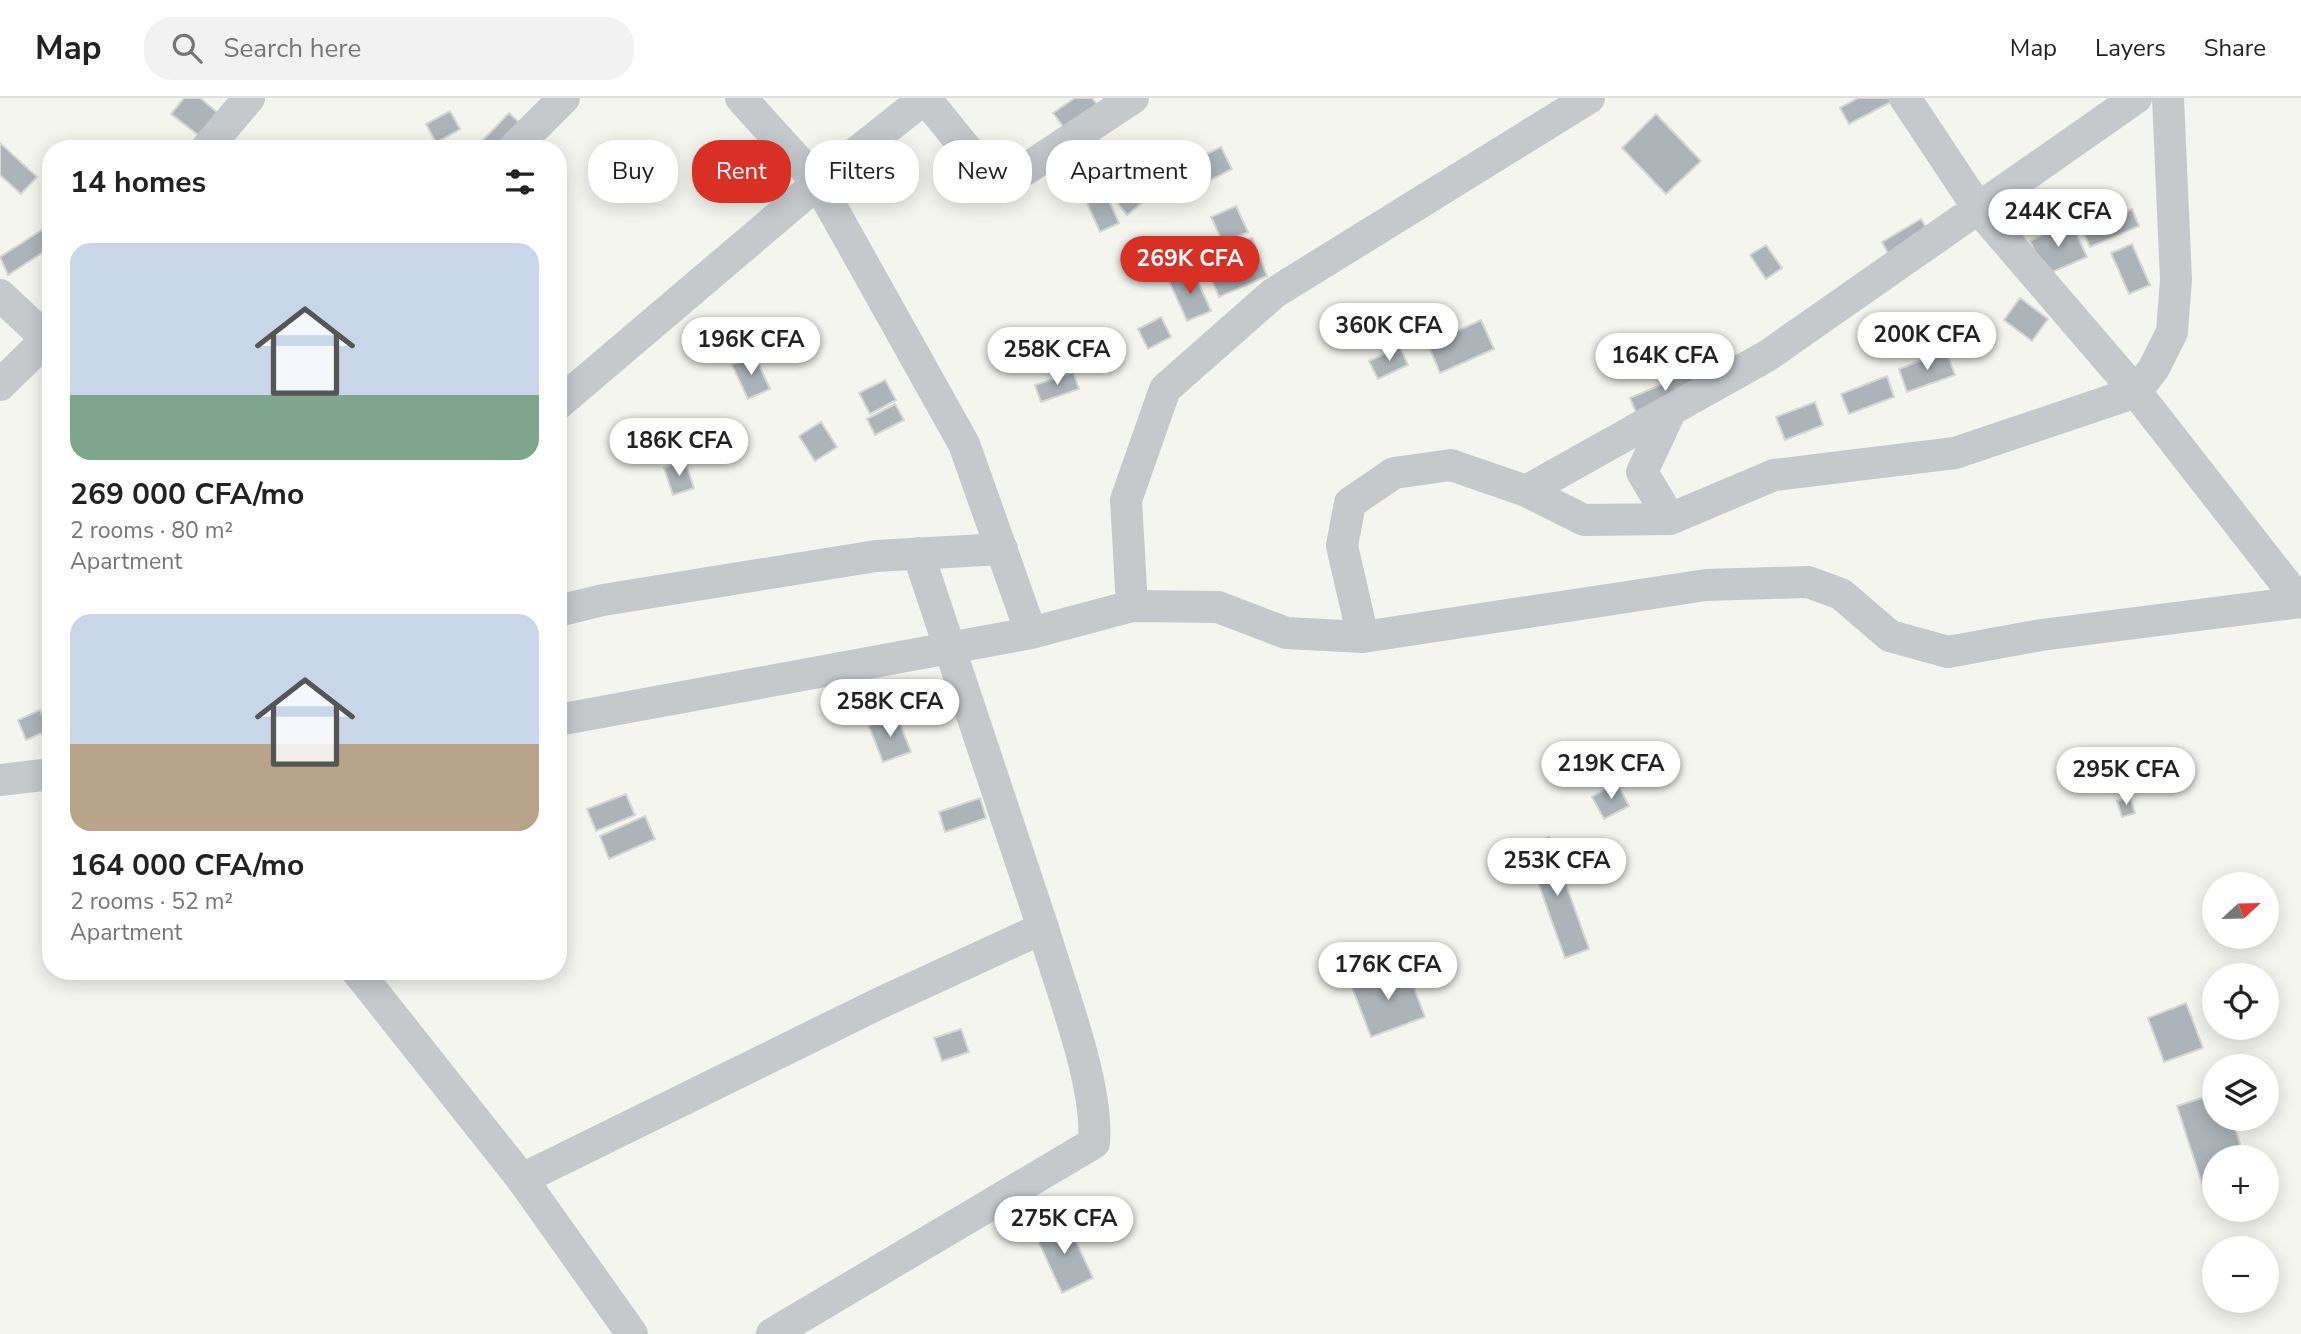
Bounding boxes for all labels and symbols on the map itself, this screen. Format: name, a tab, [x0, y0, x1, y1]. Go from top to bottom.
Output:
pin: 244K CFA	[1986, 190, 2130, 249]
pin: 269K CFA	[1118, 236, 1262, 296]
pin: 360K CFA	[1317, 303, 1461, 363]
pin: 200K CFA	[1855, 313, 1999, 372]
pin: 196K CFA	[679, 317, 823, 377]
pin: 258K CFA	[985, 328, 1129, 387]
pin: 164K CFA	[1593, 334, 1737, 393]
pin: 186K CFA	[607, 418, 751, 478]
pin: 258K CFA	[818, 680, 962, 739]
pin: 219K CFA	[1539, 742, 1683, 801]
pin: 295K CFA	[2054, 748, 2198, 807]
pin: 253K CFA	[1485, 838, 1629, 898]
north arrow	[2202, 872, 2278, 948]
pin: 176K CFA	[1316, 942, 1460, 1002]
pin: 275K CFA	[992, 1196, 1136, 1256]

